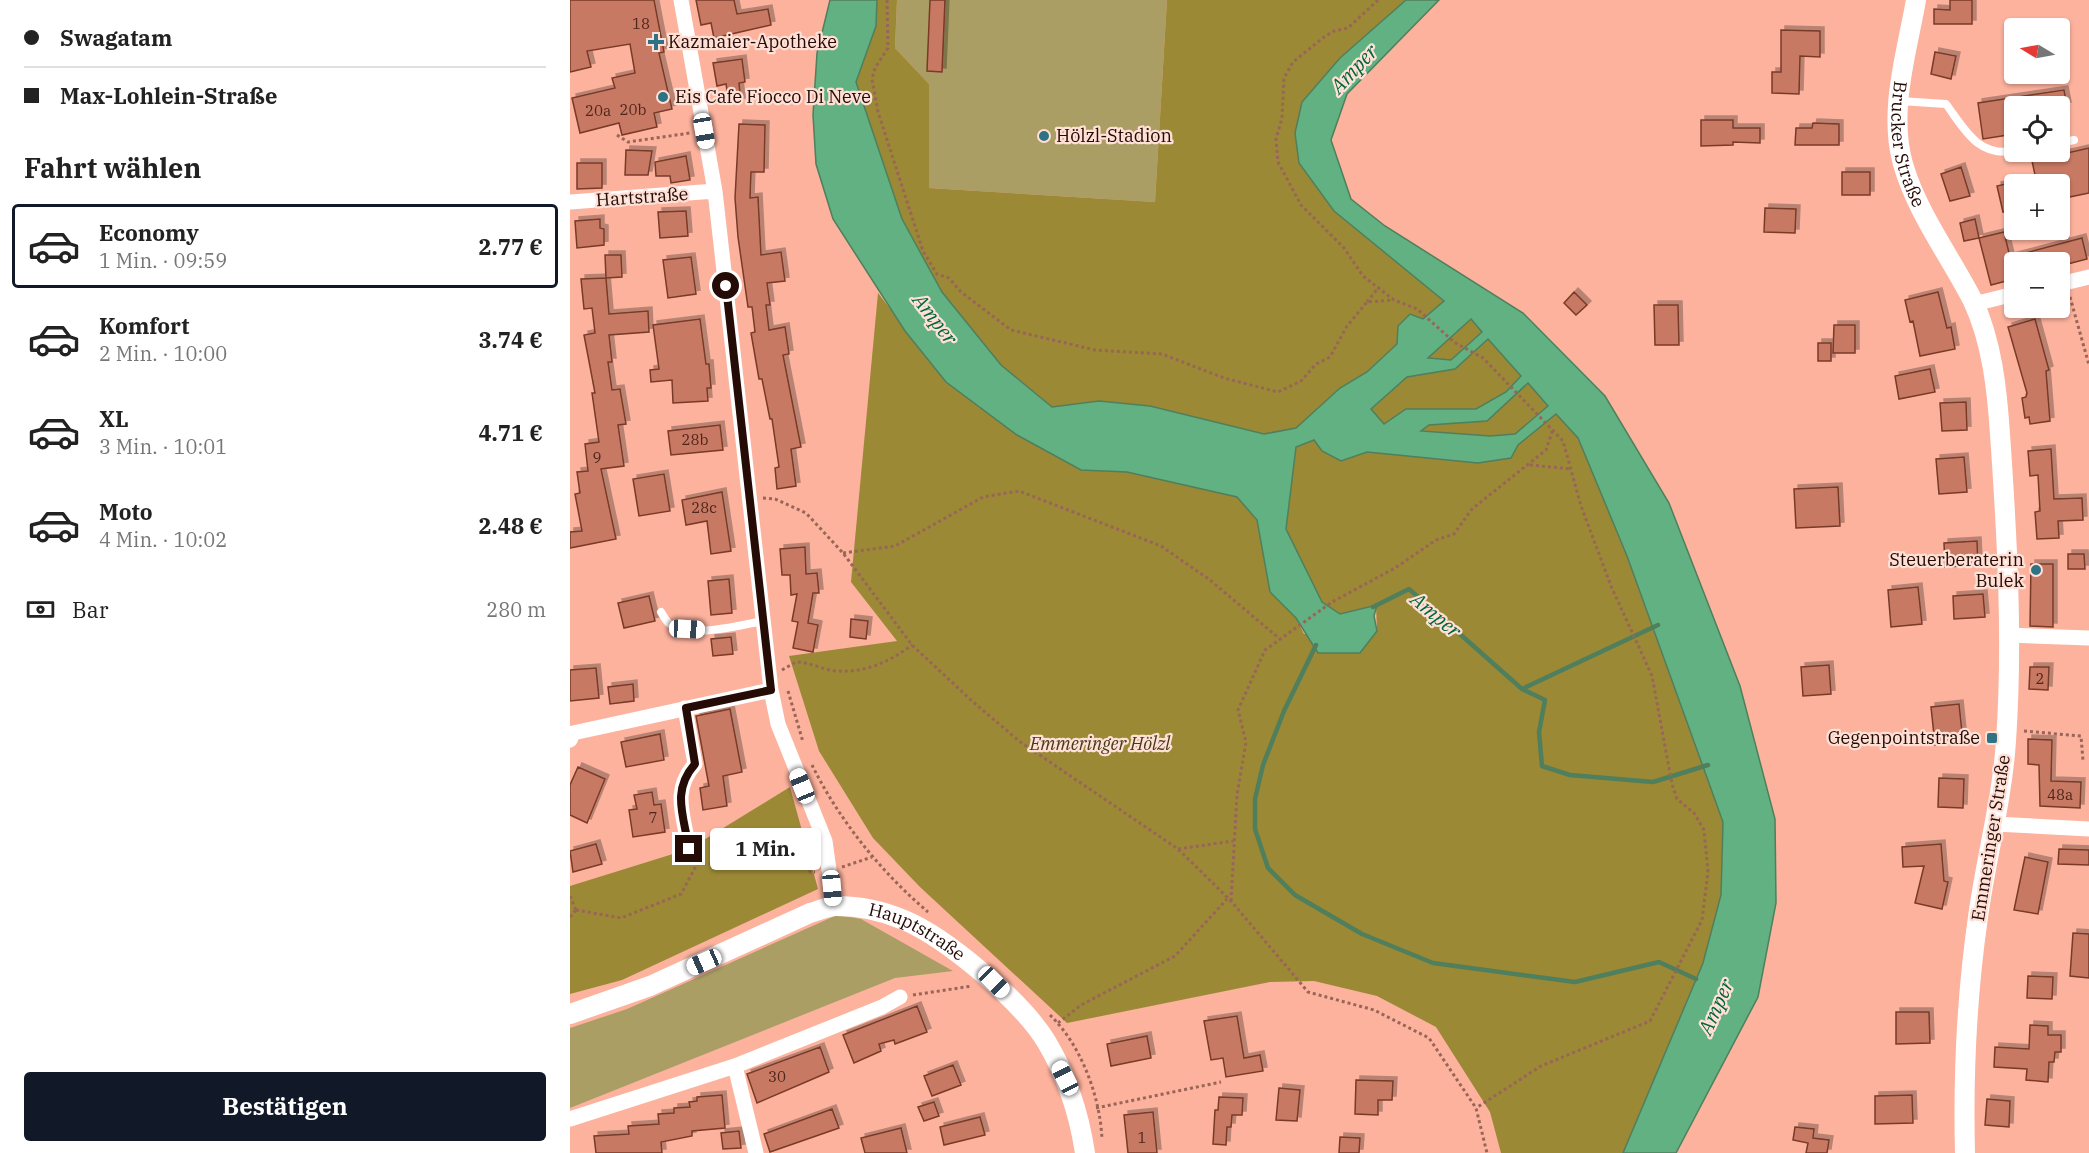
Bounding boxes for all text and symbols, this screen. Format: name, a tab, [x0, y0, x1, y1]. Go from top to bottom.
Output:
house number: 18	[632, 14, 650, 33]
north arrow	[2004, 18, 2070, 84]
map controls	[2004, 18, 2070, 318]
text: Swagatam	[60, 23, 172, 52]
place label: Kazmaier-Apotheke	[668, 30, 837, 53]
marker: Kazmaier-Apotheke	[649, 35, 663, 49]
water label: Amper	[1323, 37, 1384, 101]
street label: Brucker Straße	[1886, 80, 1930, 211]
text: Max-Lohlein-Straße	[60, 81, 277, 110]
place label: Eis Cafe Fiocco Di Neve	[675, 85, 871, 108]
marker: Eis Cafe Fiocco Di Neve	[656, 90, 670, 104]
button: locate	[2004, 96, 2070, 162]
house number: 20b	[620, 100, 647, 119]
house number: 20a	[585, 101, 611, 120]
car	[692, 112, 716, 150]
place label: Hölzl-Stadion	[1056, 124, 1172, 147]
marker: Hölzl-Stadion	[1037, 129, 1051, 143]
text: Fahrt wählen	[24, 150, 201, 185]
button: +	[2004, 174, 2070, 240]
street label: Hartstraße	[595, 182, 689, 211]
text: Economy	[99, 218, 199, 247]
icon: car	[27, 219, 81, 273]
text: 2.77 €	[478, 232, 543, 261]
text: 1 Min. · 09:59	[99, 247, 227, 274]
button: −	[2004, 252, 2070, 318]
route start	[712, 272, 739, 299]
water label: Amper	[906, 286, 965, 351]
text: Komfort	[99, 311, 189, 340]
icon: car	[27, 312, 81, 366]
text: 3.74 €	[478, 325, 543, 354]
text: 2 Min. · 10:00	[99, 340, 227, 367]
text: XL	[99, 404, 129, 433]
icon: car	[27, 405, 81, 459]
text: 4.71 €	[478, 418, 543, 447]
house number: 28b	[682, 430, 709, 449]
text: 3 Min. · 10:01	[99, 433, 227, 460]
house number: 9	[592, 448, 602, 467]
text: Moto	[99, 497, 153, 526]
icon: car	[27, 498, 81, 552]
house number: 28c	[691, 498, 717, 517]
text: 2.48 €	[478, 511, 543, 540]
text: 4 Min. · 10:02	[99, 526, 227, 553]
place label: Steuerberaterin Bulek	[1889, 548, 2024, 592]
marker: Steuerberaterin Bulek	[2029, 563, 2043, 577]
water label: Amper	[1404, 584, 1468, 644]
icon: cash	[24, 593, 57, 626]
text: Bar	[72, 595, 109, 624]
text: 280 m	[486, 596, 546, 623]
car	[669, 619, 705, 639]
house number: 2	[2035, 669, 2045, 688]
place label: Gegenpointstraße	[1828, 726, 1980, 749]
marker: Gegenpointstraße	[1985, 731, 1999, 745]
park label: Emmeringer Hölzl	[1029, 732, 1171, 755]
street label: Emmeringer Straße	[1966, 753, 2015, 923]
car	[787, 766, 817, 806]
house number: 48a	[2047, 785, 2073, 804]
house number: 7	[648, 808, 658, 827]
callout: 1 Min.	[710, 828, 821, 870]
route end	[675, 835, 702, 862]
text: 1 Min.	[735, 835, 796, 862]
car	[821, 869, 843, 907]
street label: Hauptstraße	[866, 897, 970, 966]
car	[684, 946, 724, 978]
car	[975, 963, 1013, 1001]
water label: Amper	[1691, 974, 1740, 1041]
car	[1049, 1058, 1081, 1098]
house number: 30	[768, 1067, 786, 1086]
button: Bestätigen	[24, 1072, 546, 1141]
house number: 1	[1137, 1128, 1147, 1147]

